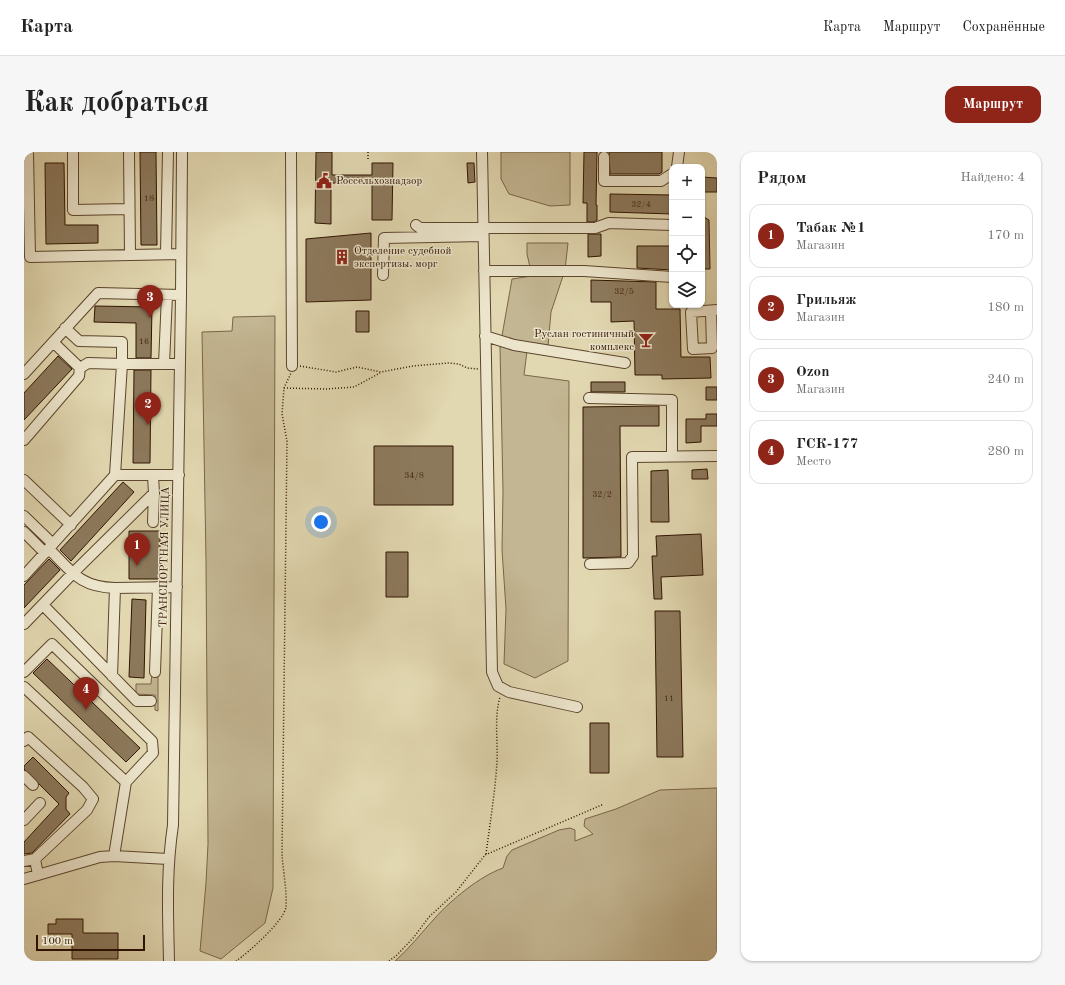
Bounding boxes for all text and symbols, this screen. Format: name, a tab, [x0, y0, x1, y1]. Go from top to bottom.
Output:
text: Карта	[20, 18, 73, 37]
text: Карта	[823, 20, 861, 34]
text: Маршрут	[883, 20, 940, 34]
text: Сохранённые	[962, 20, 1045, 34]
button: Маршрут	[945, 86, 1041, 123]
text: Как добраться	[24, 90, 209, 118]
map controls	[669, 164, 705, 308]
button: +	[669, 164, 705, 200]
text: Рядом	[757, 170, 806, 187]
text: Найдено: 4	[961, 171, 1025, 184]
public building icon: Россельхознадзор	[315, 172, 333, 190]
place label: Россельхознадзор	[336, 176, 422, 187]
house number: 18	[144, 194, 154, 203]
house number: 32/4	[631, 200, 651, 209]
button: −	[669, 200, 705, 236]
text: Табак №1	[796, 221, 866, 236]
text: 1	[767, 229, 775, 242]
text: 170 m	[987, 229, 1024, 242]
button: locate	[669, 236, 705, 272]
text: Магазин	[796, 239, 845, 252]
place label: Отделение судебной экспертизы, морг	[354, 246, 452, 270]
building icon: Отделение судебной экспертизы, морг	[333, 248, 351, 266]
button: layers	[669, 272, 705, 308]
pin: 3	[137, 285, 163, 318]
house number: 32/5	[614, 287, 634, 296]
text: Грильяж	[796, 293, 856, 308]
text: 2	[767, 301, 775, 314]
text: 180 m	[987, 301, 1024, 314]
text: Магазин	[796, 311, 845, 324]
place label: Руслан гостиничный комплекс	[534, 329, 634, 353]
bar icon: Руслан гостиничный комплекс	[637, 331, 655, 349]
house number: 16	[139, 337, 149, 346]
text: Ozon	[796, 365, 829, 380]
text: 3	[767, 373, 775, 386]
text: 240 m	[987, 373, 1024, 386]
text: Магазин	[796, 383, 845, 396]
pin: 2	[135, 392, 161, 425]
text: ГСК-177	[796, 437, 858, 452]
text: 4	[767, 445, 775, 458]
text: 280 m	[987, 445, 1024, 458]
text: Место	[796, 455, 831, 468]
house number: 34/8	[404, 471, 424, 480]
street label: ТРАНСПОРТНАЯ УЛИЦА	[158, 486, 172, 628]
house number: 32/2	[592, 490, 612, 499]
your location	[311, 512, 331, 532]
pin: 1	[124, 533, 150, 566]
pin: 4	[73, 677, 99, 710]
house number: 11	[664, 694, 674, 703]
scale bar	[36, 933, 145, 952]
text: 100 m	[42, 936, 73, 947]

